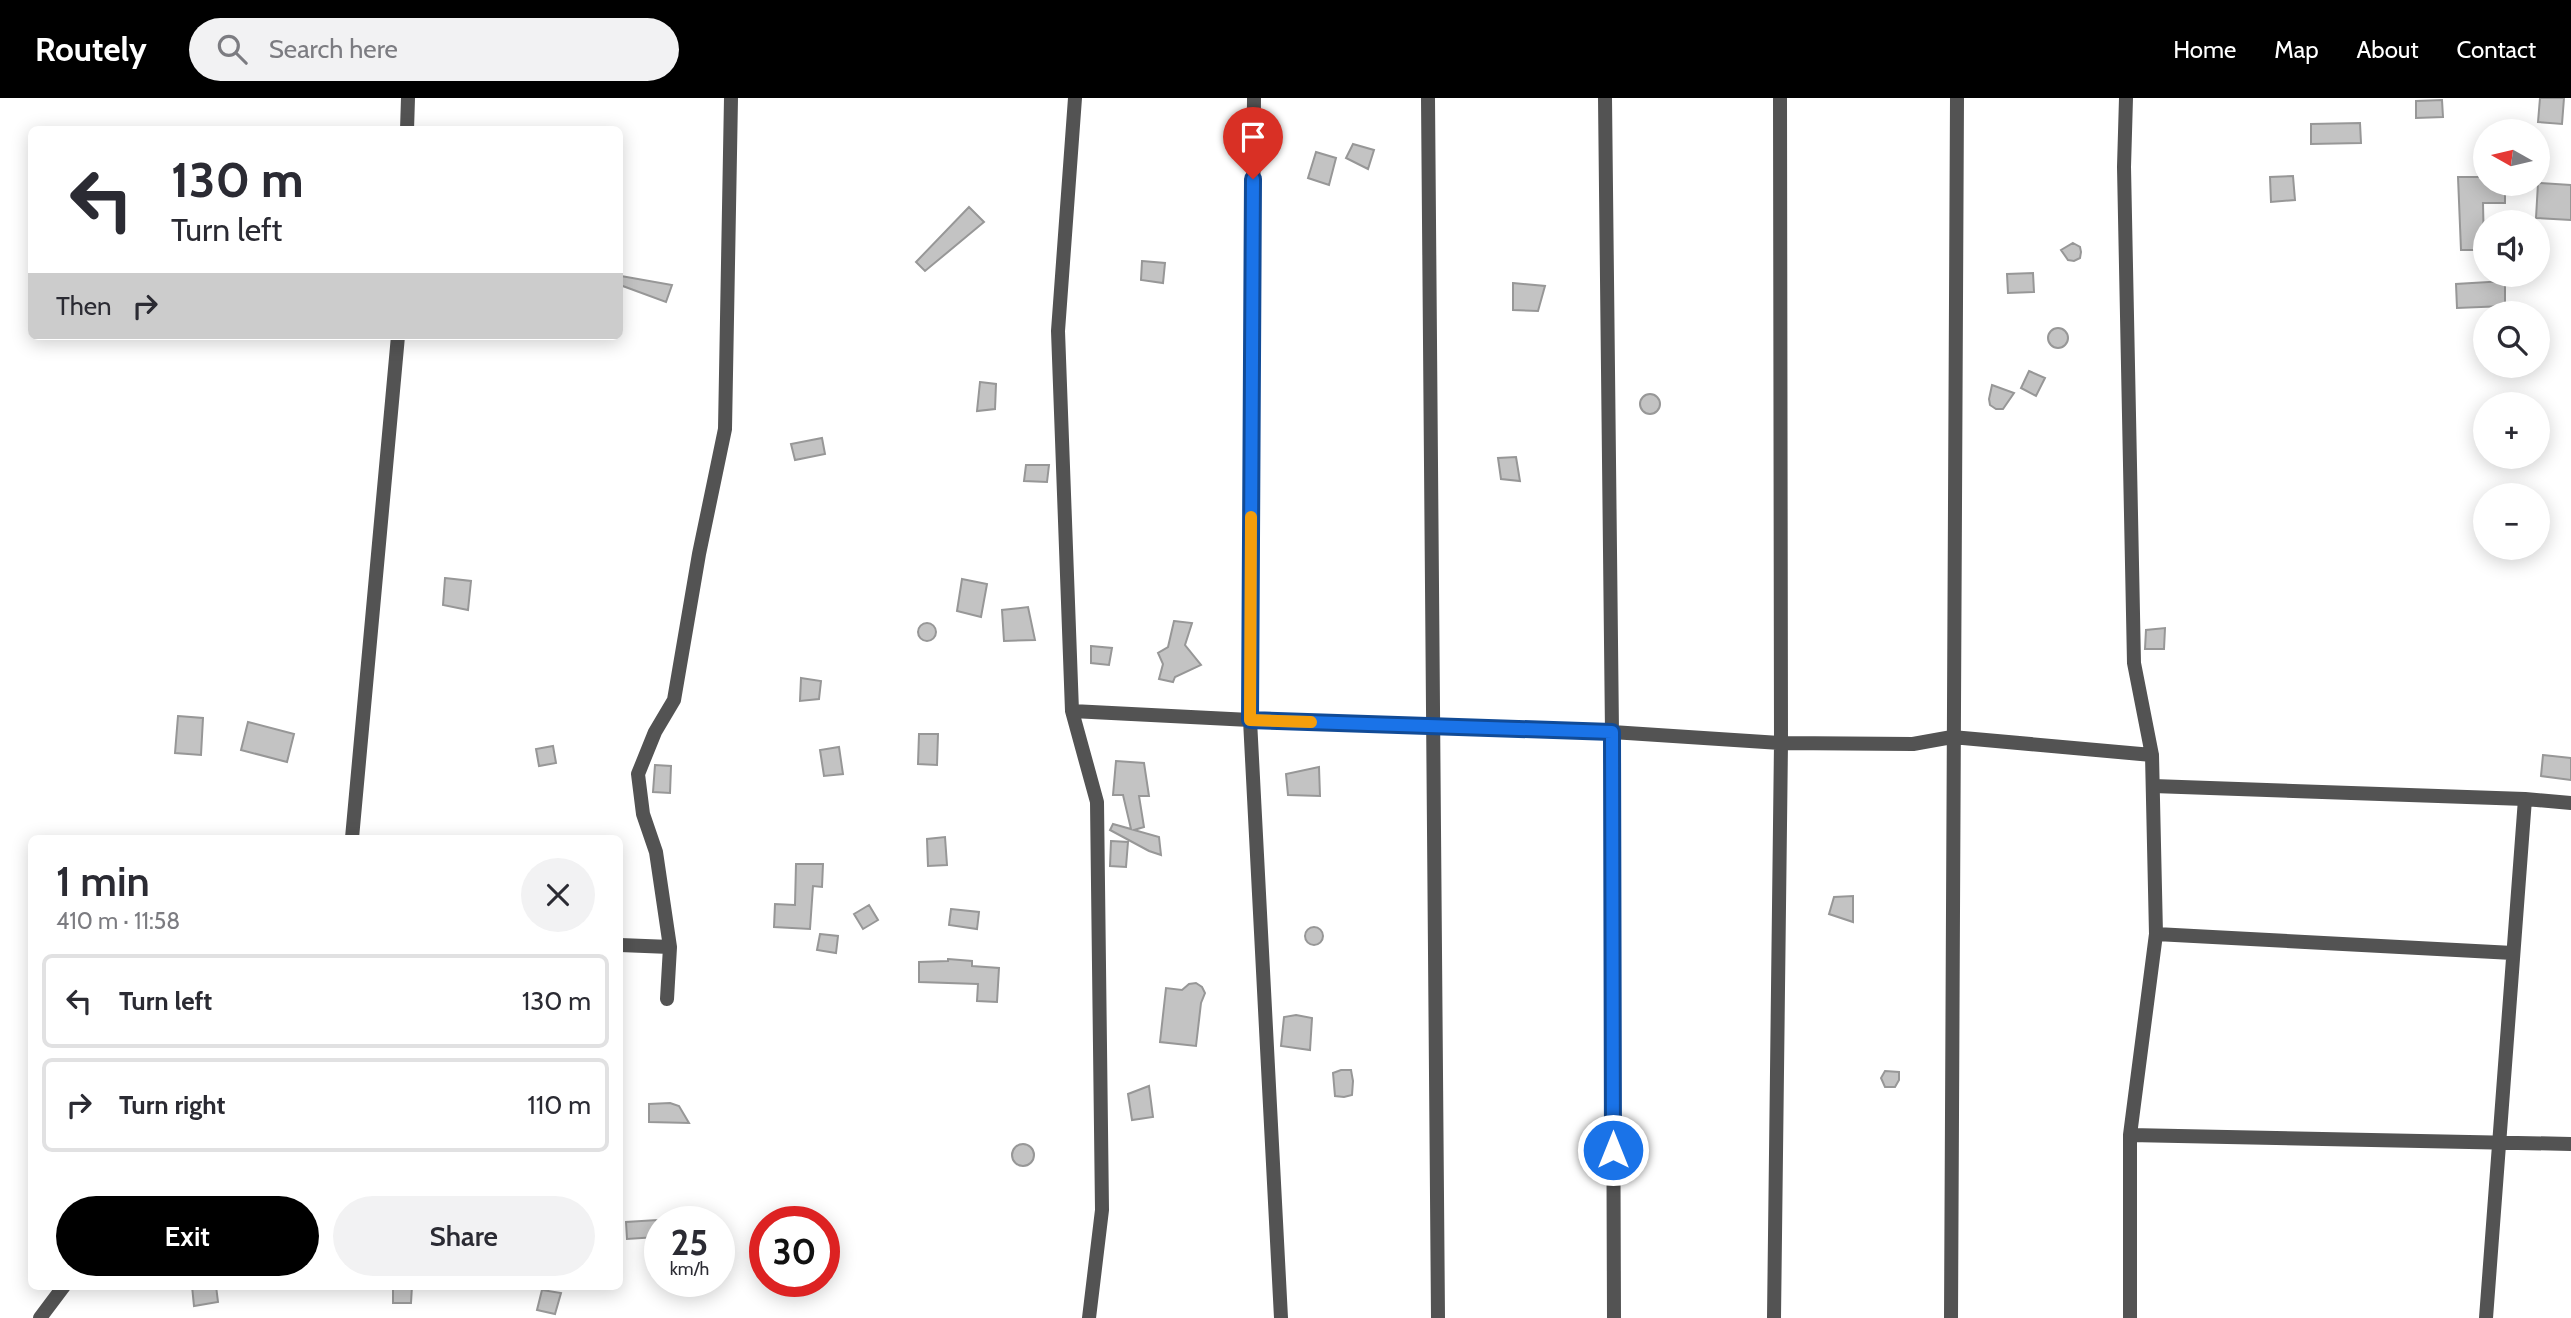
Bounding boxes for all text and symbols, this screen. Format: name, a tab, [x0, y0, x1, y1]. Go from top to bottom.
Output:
search box	[189, 18, 679, 81]
text: Routely	[35, 29, 147, 69]
icon: search	[213, 30, 251, 68]
text: Search here	[269, 33, 398, 65]
text: Home	[2173, 35, 2236, 64]
text: Map	[2274, 35, 2319, 64]
text: About	[2357, 35, 2419, 64]
text: Contact	[2457, 35, 2536, 64]
pin	[1223, 107, 1283, 179]
icon: arrive	[1234, 118, 1272, 156]
north arrow	[2473, 119, 2550, 196]
map controls	[2473, 119, 2550, 560]
text: 130 m	[171, 150, 304, 209]
icon: left	[56, 154, 147, 245]
text: Turn left	[171, 210, 282, 249]
button: sound	[2473, 210, 2550, 287]
icon: right	[126, 287, 164, 325]
text: Then	[56, 290, 112, 322]
button: search	[2473, 301, 2550, 378]
button: +	[2473, 392, 2550, 469]
button: −	[2473, 483, 2550, 560]
text: 1 min	[56, 855, 150, 907]
button: close	[521, 858, 595, 932]
text: 410 m · 11:58	[56, 907, 180, 935]
icon: left	[60, 982, 98, 1020]
text: Turn left	[119, 985, 212, 1017]
text: 130 m	[522, 985, 591, 1017]
icon: right	[60, 1086, 98, 1124]
text: Turn right	[119, 1089, 225, 1121]
text: 110 m	[527, 1089, 591, 1121]
position arrow	[1576, 1113, 1650, 1187]
button: Exit	[56, 1196, 319, 1276]
button: Share	[333, 1196, 595, 1276]
speed limit sign: 30	[749, 1206, 840, 1297]
text: 25	[671, 1221, 708, 1264]
text: km/h	[670, 1258, 709, 1280]

